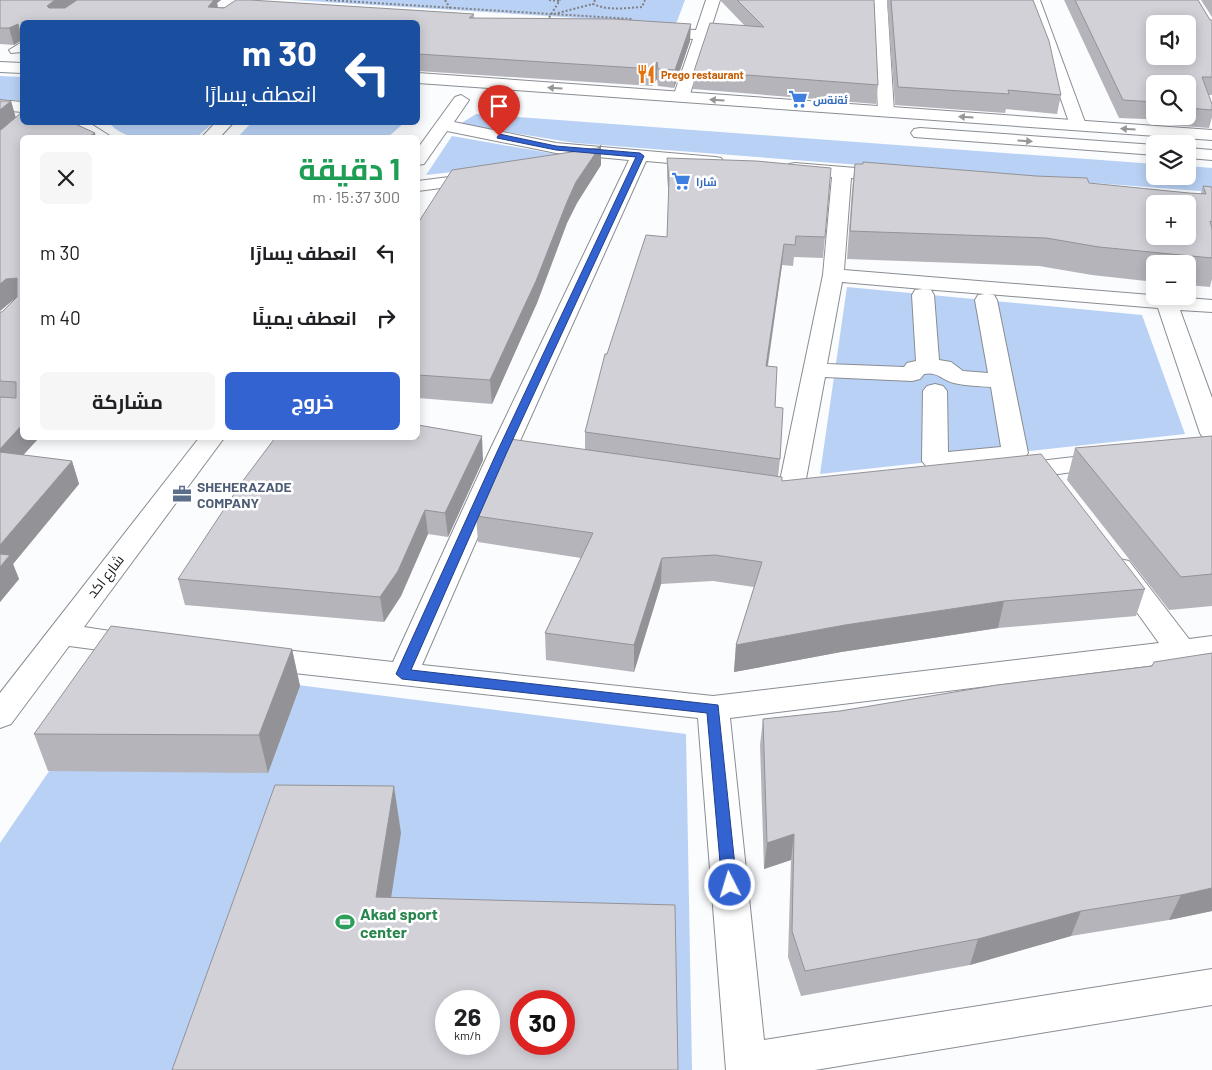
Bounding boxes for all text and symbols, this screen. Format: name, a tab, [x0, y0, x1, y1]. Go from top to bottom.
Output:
map controls	[1146, 15, 1196, 305]
button: sound	[1146, 15, 1196, 65]
text: 30 m	[242, 31, 317, 73]
icon: left	[335, 40, 400, 105]
restaurant icon: Prego restaurant	[635, 63, 657, 85]
place label: Prego restaurant	[661, 68, 744, 81]
button: search	[1146, 75, 1196, 125]
text: انعطف يسارًا	[204, 80, 317, 106]
one-way arrow	[547, 84, 563, 92]
pin	[478, 85, 520, 136]
supermarket icon: ئةنةس	[787, 88, 809, 110]
icon: arrive	[485, 92, 513, 120]
place label: ئةنةس	[813, 93, 848, 107]
one-way arrow	[709, 95, 725, 103]
one-way arrow	[958, 113, 974, 121]
one-way arrow	[1120, 125, 1136, 133]
button: layers	[1146, 135, 1196, 185]
one-way arrow	[1017, 137, 1033, 145]
text: 1 دقيقة	[299, 150, 400, 186]
button: close	[40, 152, 92, 204]
supermarket icon: شارا	[670, 170, 692, 192]
place label: شارا	[696, 175, 717, 189]
text: 300 m · 15:37	[312, 187, 400, 206]
button: +	[1146, 195, 1196, 245]
icon: left	[372, 239, 400, 267]
text: 30 m	[40, 241, 80, 264]
text: انعطف يسارًا	[250, 241, 357, 264]
button: −	[1146, 255, 1196, 305]
icon: right	[372, 304, 400, 332]
text: 40 m	[40, 306, 81, 329]
text: انعطف يمينًا	[252, 306, 357, 329]
button: مشاركة	[40, 372, 215, 430]
button: خروج	[225, 372, 400, 430]
place label: SHEHERAZADE COMPANY	[197, 478, 292, 511]
office icon: SHEHERAZADE COMPANY	[171, 483, 193, 505]
street label: شارع اكد	[83, 551, 128, 602]
position arrow	[703, 858, 755, 910]
place label: Akad sport center	[360, 904, 438, 941]
sports icon: Akad sport center	[334, 911, 356, 933]
speed limit sign: 30	[510, 990, 575, 1055]
text: 26	[454, 1001, 481, 1031]
text: km/h	[454, 1028, 481, 1042]

